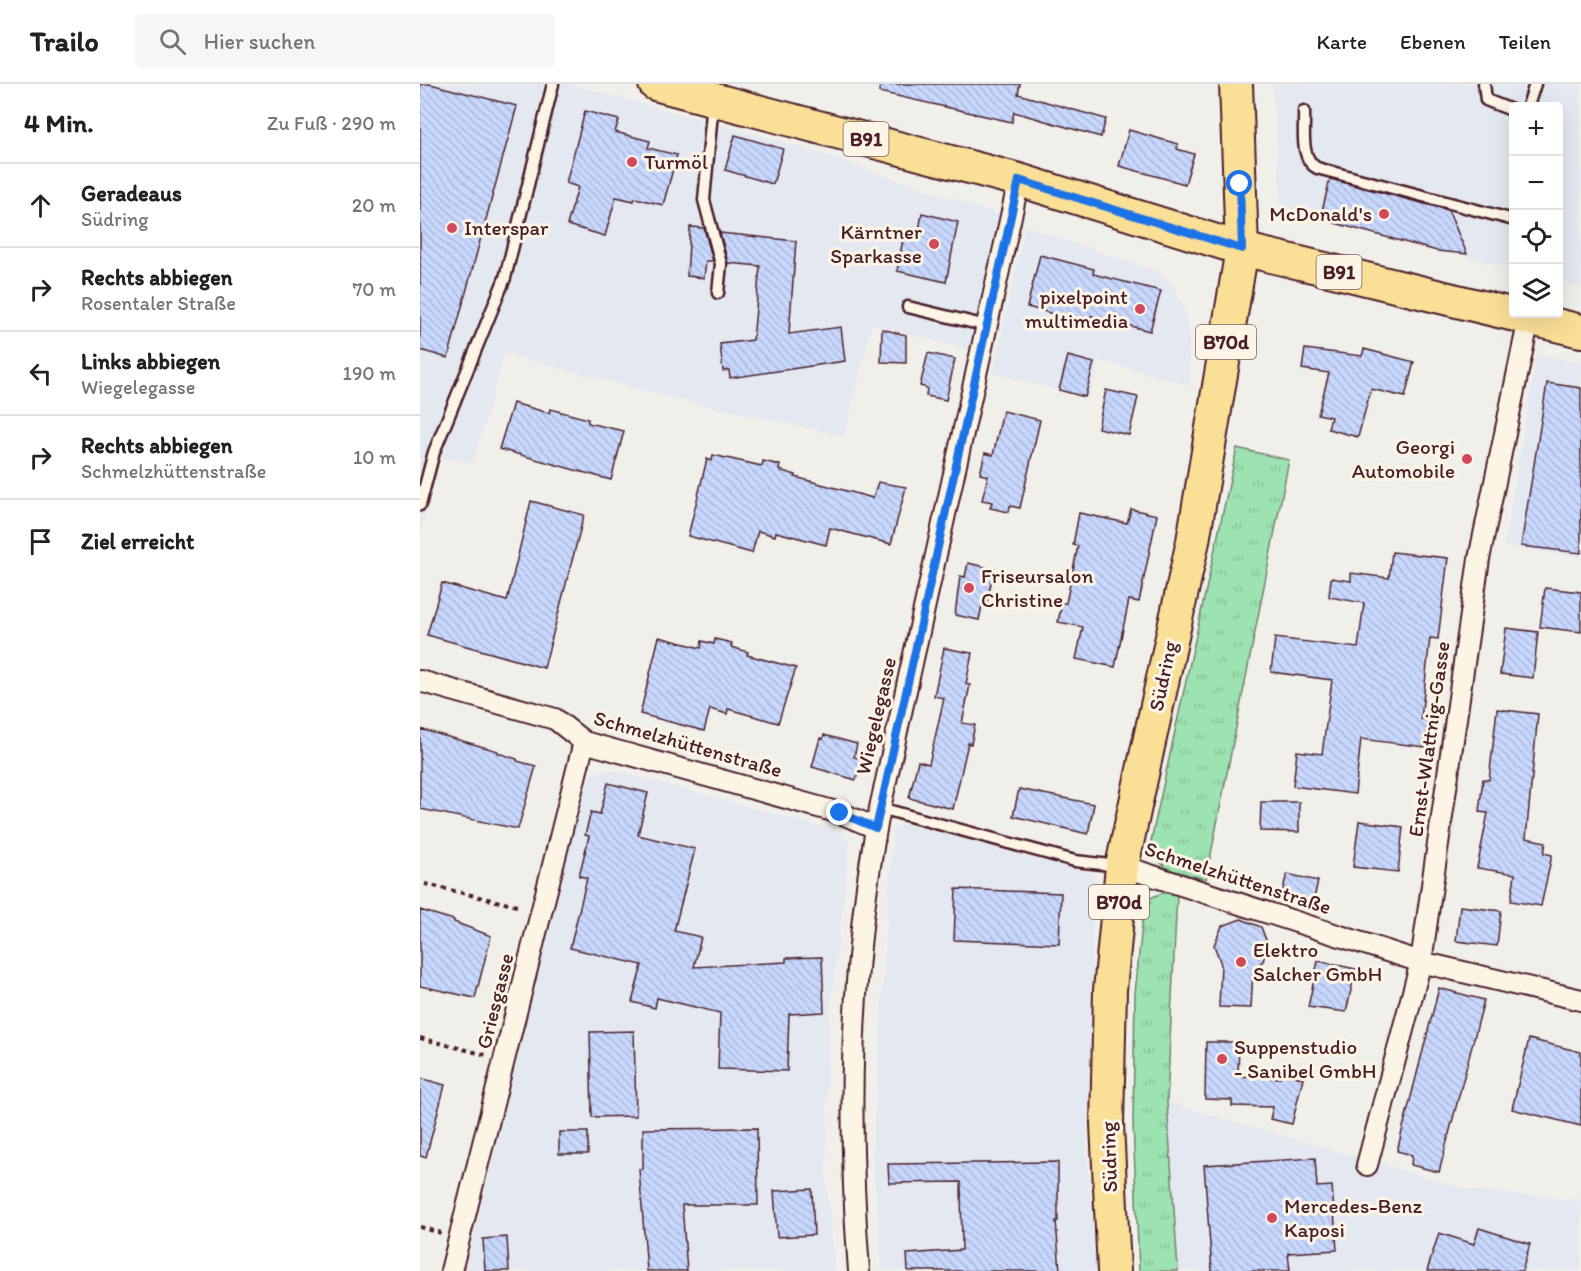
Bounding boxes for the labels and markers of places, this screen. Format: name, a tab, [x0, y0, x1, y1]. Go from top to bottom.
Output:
place label: Turmöl	[644, 149, 708, 174]
marker: Turmöl	[625, 155, 639, 169]
place label: McDonald's	[1269, 201, 1372, 226]
marker: McDonald's	[1377, 207, 1391, 221]
place label: Interspar	[464, 215, 549, 240]
place label: Kärntner Sparkasse	[830, 219, 922, 268]
marker: Interspar	[445, 221, 459, 235]
marker: Kärntner Sparkasse	[927, 237, 941, 251]
place label: pixelpoint multimedia	[1025, 284, 1128, 333]
marker: pixelpoint multimedia	[1133, 302, 1147, 316]
place label: Georgi Automobile	[1352, 434, 1455, 483]
marker: Georgi Automobile	[1460, 452, 1474, 466]
place label: Friseursalon Christine	[981, 563, 1094, 612]
marker: Friseursalon Christine	[962, 581, 976, 595]
place label: Elektro Salcher GmbH	[1253, 937, 1382, 986]
marker: Elektro Salcher GmbH	[1234, 955, 1248, 969]
place label: Suppenstudio - Sanibel GmbH	[1234, 1034, 1376, 1083]
marker: Suppenstudio - Sanibel GmbH	[1215, 1052, 1229, 1066]
place label: Mercedes-Benz Kaposi	[1284, 1193, 1422, 1242]
marker: Mercedes-Benz Kaposi	[1265, 1211, 1279, 1225]

